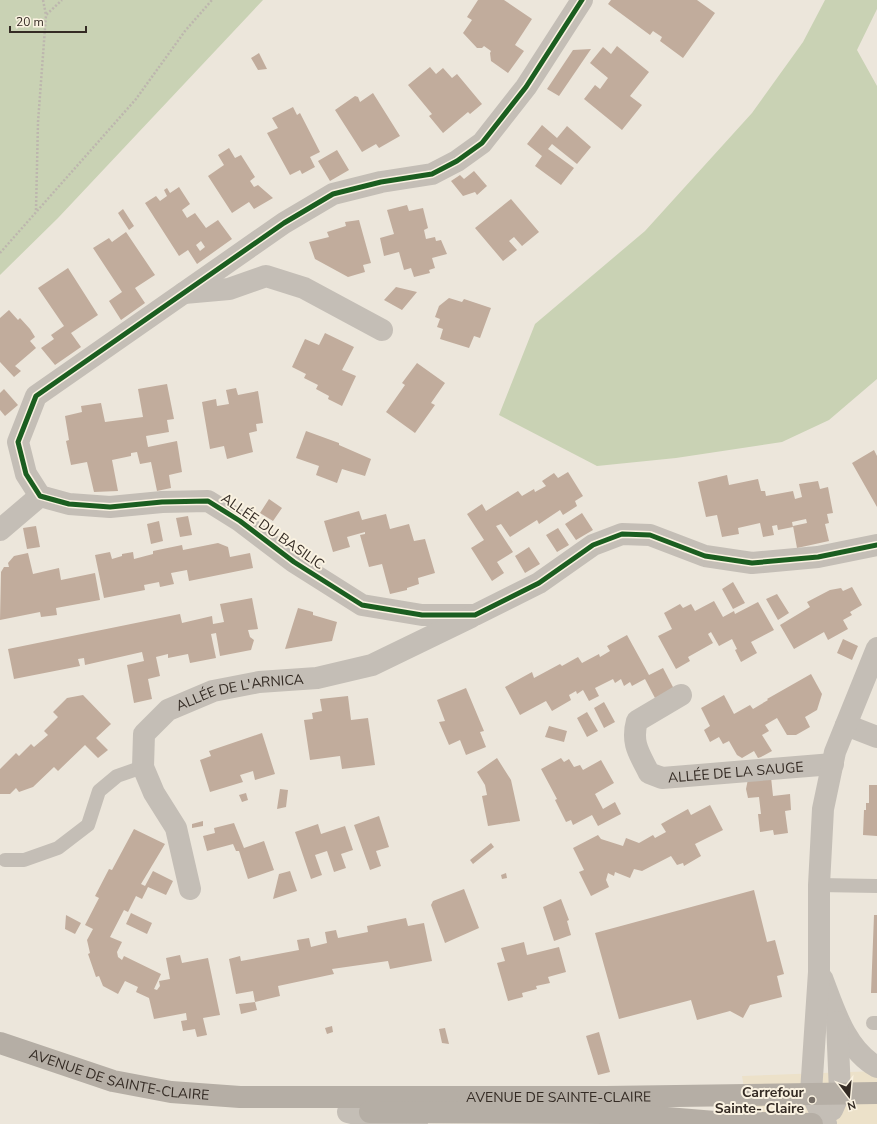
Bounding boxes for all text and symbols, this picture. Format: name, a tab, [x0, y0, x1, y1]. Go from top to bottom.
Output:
scale bar	[10, 8, 86, 34]
text: 20 m	[16, 14, 44, 30]
street label: ALLÉE DU BASILIC	[217, 489, 328, 574]
street label: ALLÉE DE L'ARNICA	[173, 670, 304, 716]
street label: ALLÉE DE LA SAUGE	[667, 757, 804, 787]
street label: AVENUE DE SAINTE-CLAIRE	[27, 1044, 210, 1105]
north arrow	[829, 1076, 869, 1116]
place label: Carrefour Sainte- Claire	[715, 1083, 804, 1118]
street label: AVENUE DE SAINTE-CLAIRE	[466, 1087, 651, 1107]
marker: Carrefour Sainte- Claire	[807, 1095, 817, 1105]
text: N	[846, 1097, 858, 1113]

